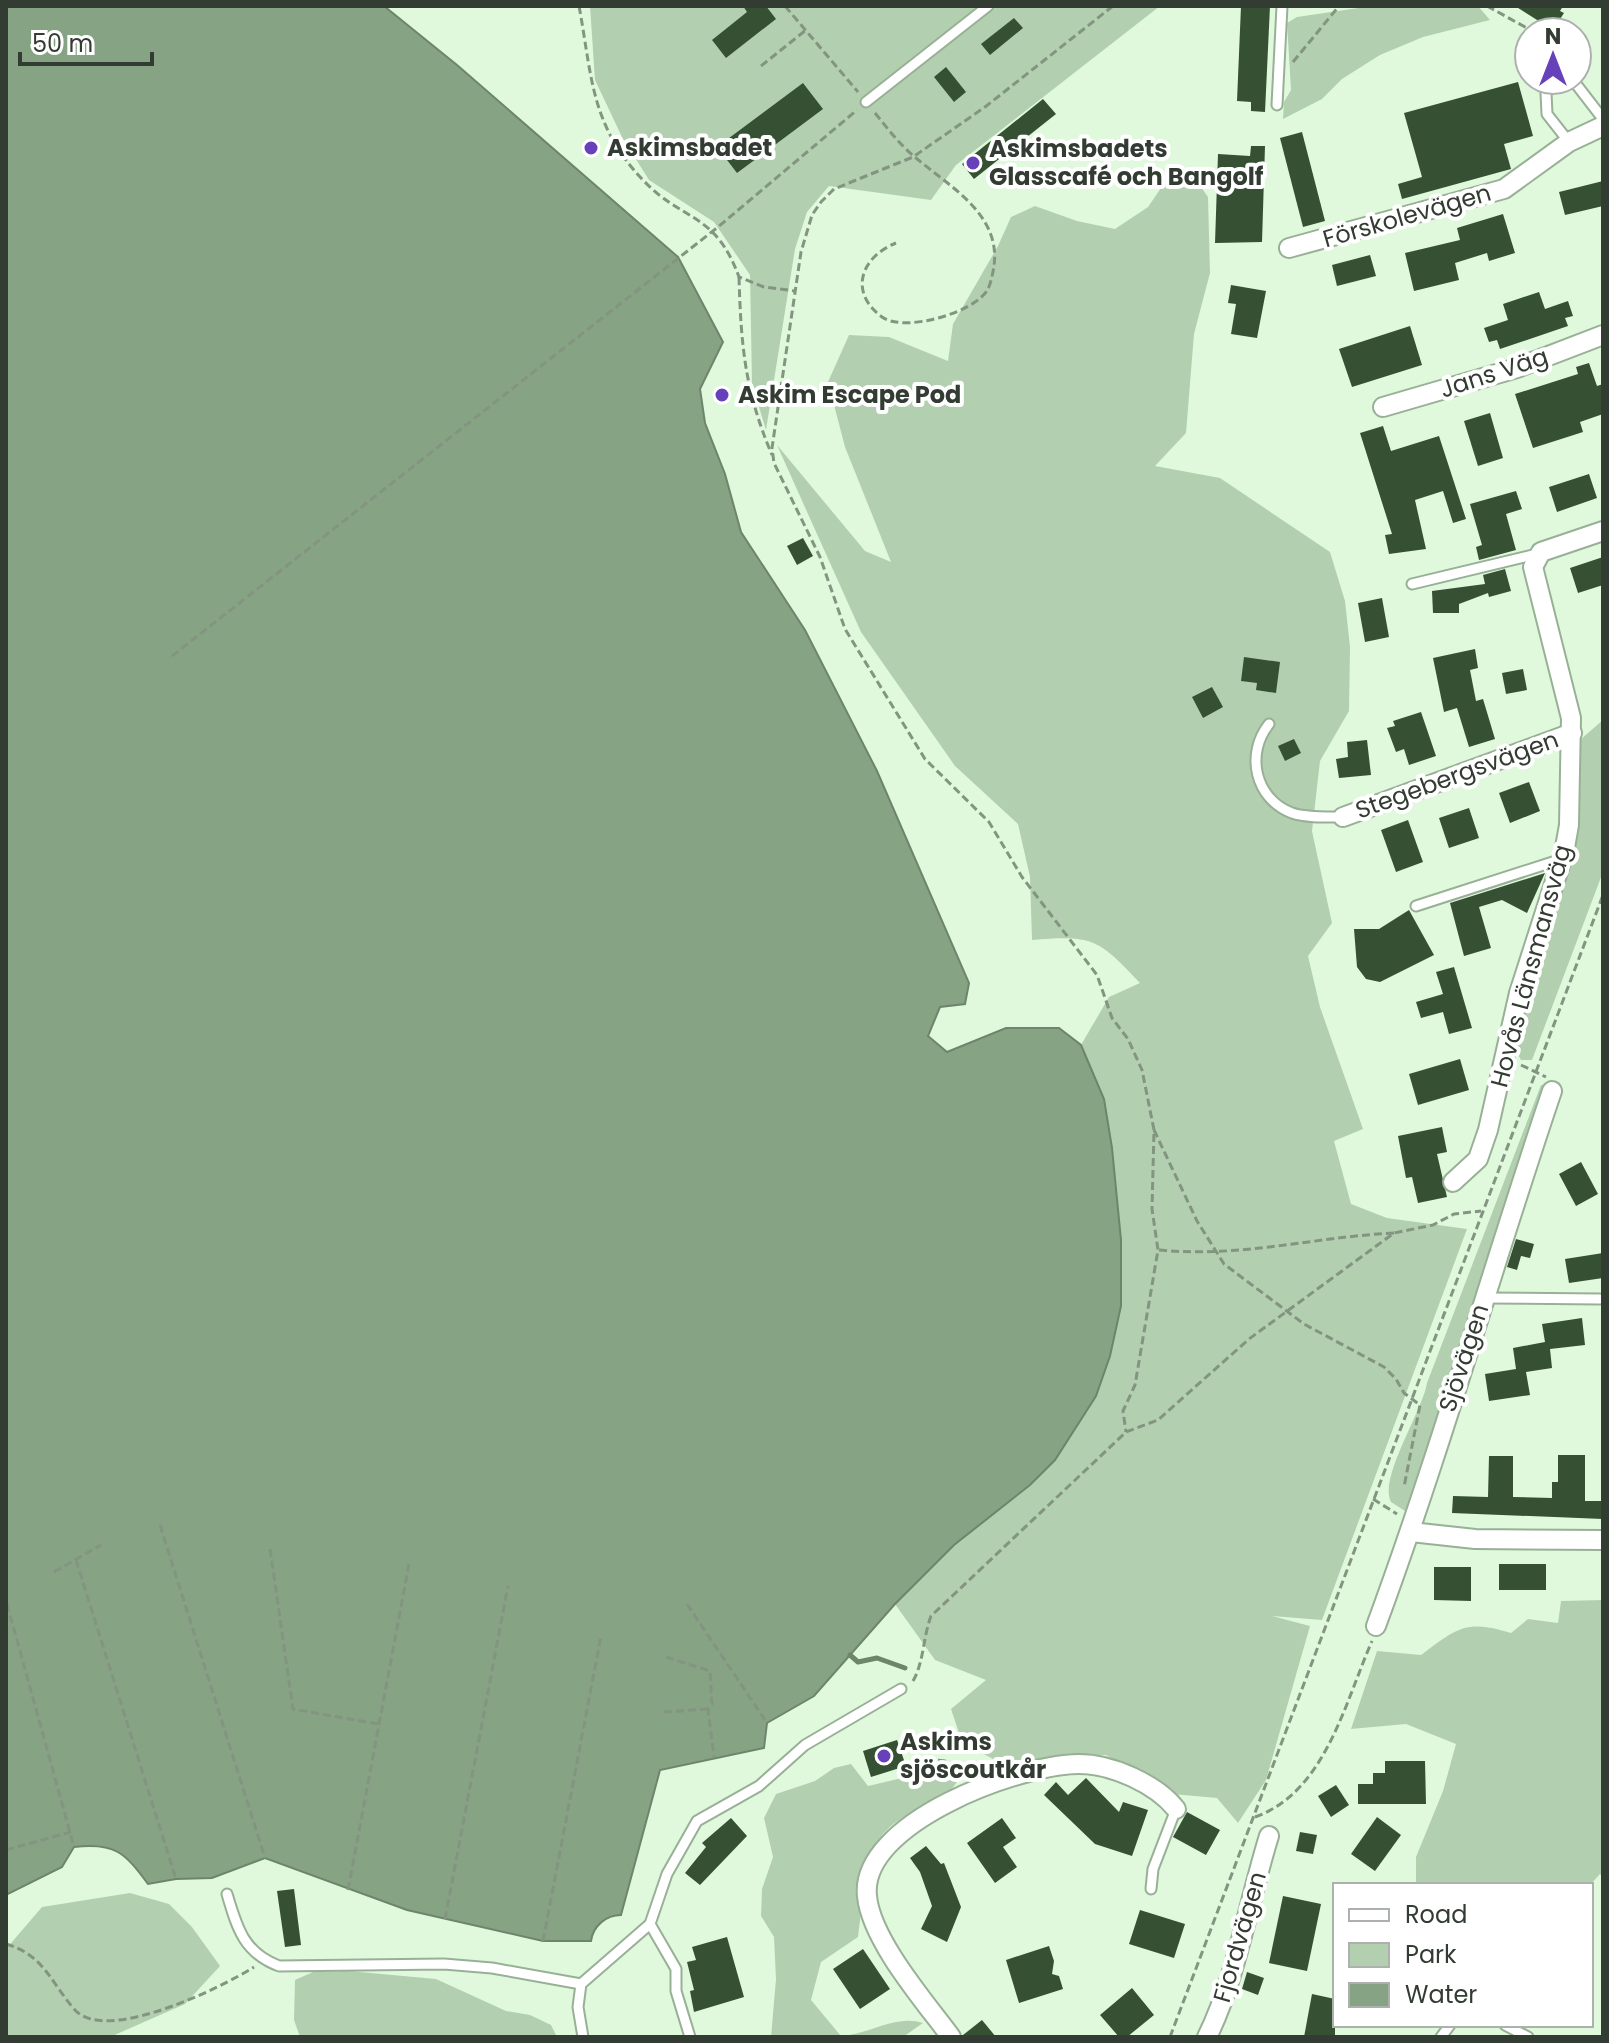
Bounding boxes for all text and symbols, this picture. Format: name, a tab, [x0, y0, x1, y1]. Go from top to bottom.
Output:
scale bar	[20, 16, 152, 66]
north arrow	[1513, 16, 1593, 96]
text: N	[1545, 21, 1561, 52]
text: 50 m	[32, 27, 93, 60]
place label: Askimsbadet	[607, 131, 772, 164]
place label: Askimsbadets Glasscafé och Bangolf	[989, 132, 1264, 193]
marker: Askimsbadet	[582, 139, 600, 157]
marker: Askimsbadets Glasscafé och Bangolf	[964, 154, 982, 172]
street label: Förskolevägen	[1319, 176, 1495, 255]
street label: Jans Väg	[1436, 340, 1552, 406]
place label: Askim Escape Pod	[738, 378, 961, 411]
marker: Askim Escape Pod	[713, 386, 731, 404]
street label: Stegebergsvägen	[1351, 722, 1563, 827]
street label: Hovås Länsmansväg	[1482, 841, 1579, 1091]
street label: Sjövägen	[1431, 1300, 1496, 1416]
place label: Askims sjöscoutkår	[900, 1725, 1046, 1786]
marker: Askims sjöscoutkår	[875, 1747, 893, 1765]
street label: Fjordvägen	[1205, 1868, 1274, 2006]
legend	[1333, 1883, 1593, 2027]
text: Road	[1405, 1898, 1467, 1931]
text: Park	[1405, 1938, 1457, 1971]
text: Water	[1405, 1978, 1477, 2011]

